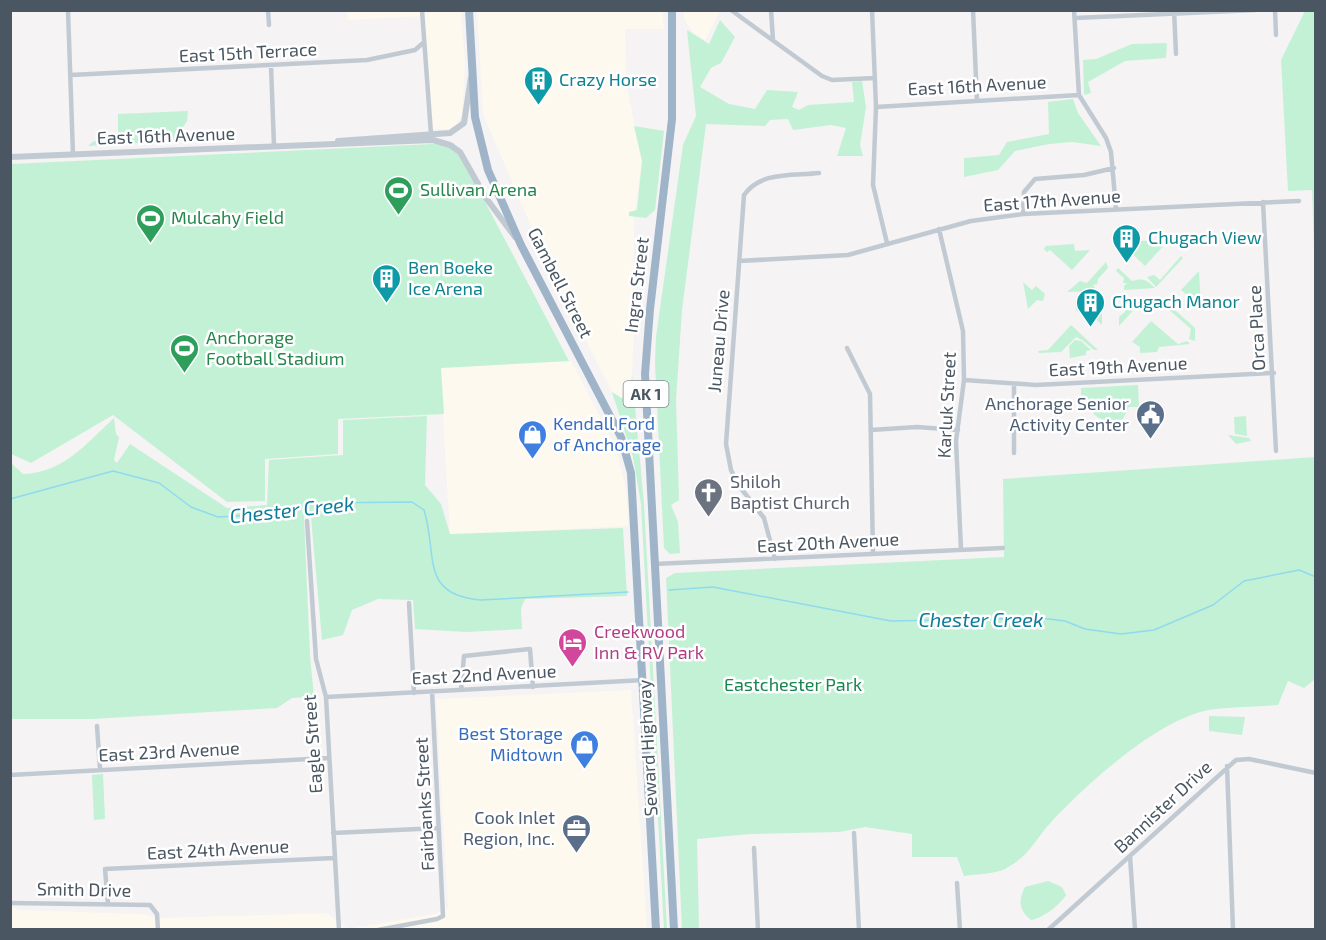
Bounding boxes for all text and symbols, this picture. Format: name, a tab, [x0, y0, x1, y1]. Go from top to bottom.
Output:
street label: East 15th Terrace	[178, 37, 318, 67]
building icon: Crazy Horse	[522, 64, 554, 106]
place label: Crazy Horse	[559, 68, 657, 90]
street label: East 16th Avenue	[907, 70, 1047, 100]
street label: East 16th Avenue	[96, 122, 236, 148]
sports icon: Sullivan Arena	[383, 174, 415, 216]
place label: Sullivan Arena	[420, 178, 537, 200]
street label: East 17th Avenue	[983, 184, 1121, 216]
sports icon: Mulcahy Field	[134, 202, 166, 244]
place label: Mulcahy Field	[171, 206, 284, 228]
building icon: Chugach View	[1111, 222, 1143, 264]
street label: Gambell Street	[524, 224, 598, 342]
place label: Chugach View	[1148, 226, 1262, 248]
street label: Ingra Street	[619, 236, 653, 334]
place label: Ben Boeke Ice Arena	[408, 256, 493, 299]
building icon: Ben Boeke Ice Arena	[371, 262, 403, 304]
street label: Orca Place	[1243, 285, 1269, 372]
building icon: Chugach Manor	[1075, 286, 1107, 328]
street label: Juneau Drive	[703, 288, 733, 393]
place label: Chugach Manor	[1112, 290, 1240, 312]
place label: Anchorage Football Stadium	[206, 326, 345, 369]
sports icon: Anchorage Football Stadium	[169, 332, 201, 374]
street label: Karluk Street	[932, 351, 960, 459]
street label: East 19th Avenue	[1048, 351, 1188, 381]
road number: AK 1	[624, 381, 668, 407]
place label: Anchorage Senior Activity Center	[985, 392, 1129, 435]
public building icon: Anchorage Senior Activity Center	[1134, 398, 1166, 440]
place label: Kendall Ford of Anchorage	[553, 412, 661, 455]
shop icon: Kendall Ford of Anchorage	[516, 418, 548, 460]
place label: Shiloh Baptist Church	[730, 470, 850, 513]
church icon: Shiloh Baptist Church	[693, 476, 725, 518]
water label: Chester Creek	[228, 491, 355, 527]
street label: East 20th Avenue	[756, 527, 900, 557]
water label: Chester Creek	[918, 607, 1044, 631]
place label: Creekwood Inn & RV Park	[594, 620, 704, 663]
hotel icon: Creekwood Inn & RV Park	[557, 626, 589, 668]
street label: East 22nd Avenue	[411, 659, 557, 689]
park label: Eastchester Park	[724, 673, 862, 695]
street label: Seward Highway	[632, 679, 662, 817]
street label: Eagle Street	[298, 694, 326, 794]
place label: Best Storage Midtown	[458, 722, 563, 765]
shop icon: Best Storage Midtown	[568, 728, 600, 770]
street label: East 23rd Avenue	[98, 736, 240, 766]
street label: Fairbanks Street	[410, 737, 438, 871]
street label: Bannister Drive	[1109, 755, 1216, 857]
place label: Cook Inlet Region, Inc.	[463, 806, 555, 849]
office icon: Cook Inlet Region, Inc.	[560, 812, 592, 854]
street label: East 24th Avenue	[146, 834, 290, 864]
street label: Smith Drive	[37, 877, 131, 901]

